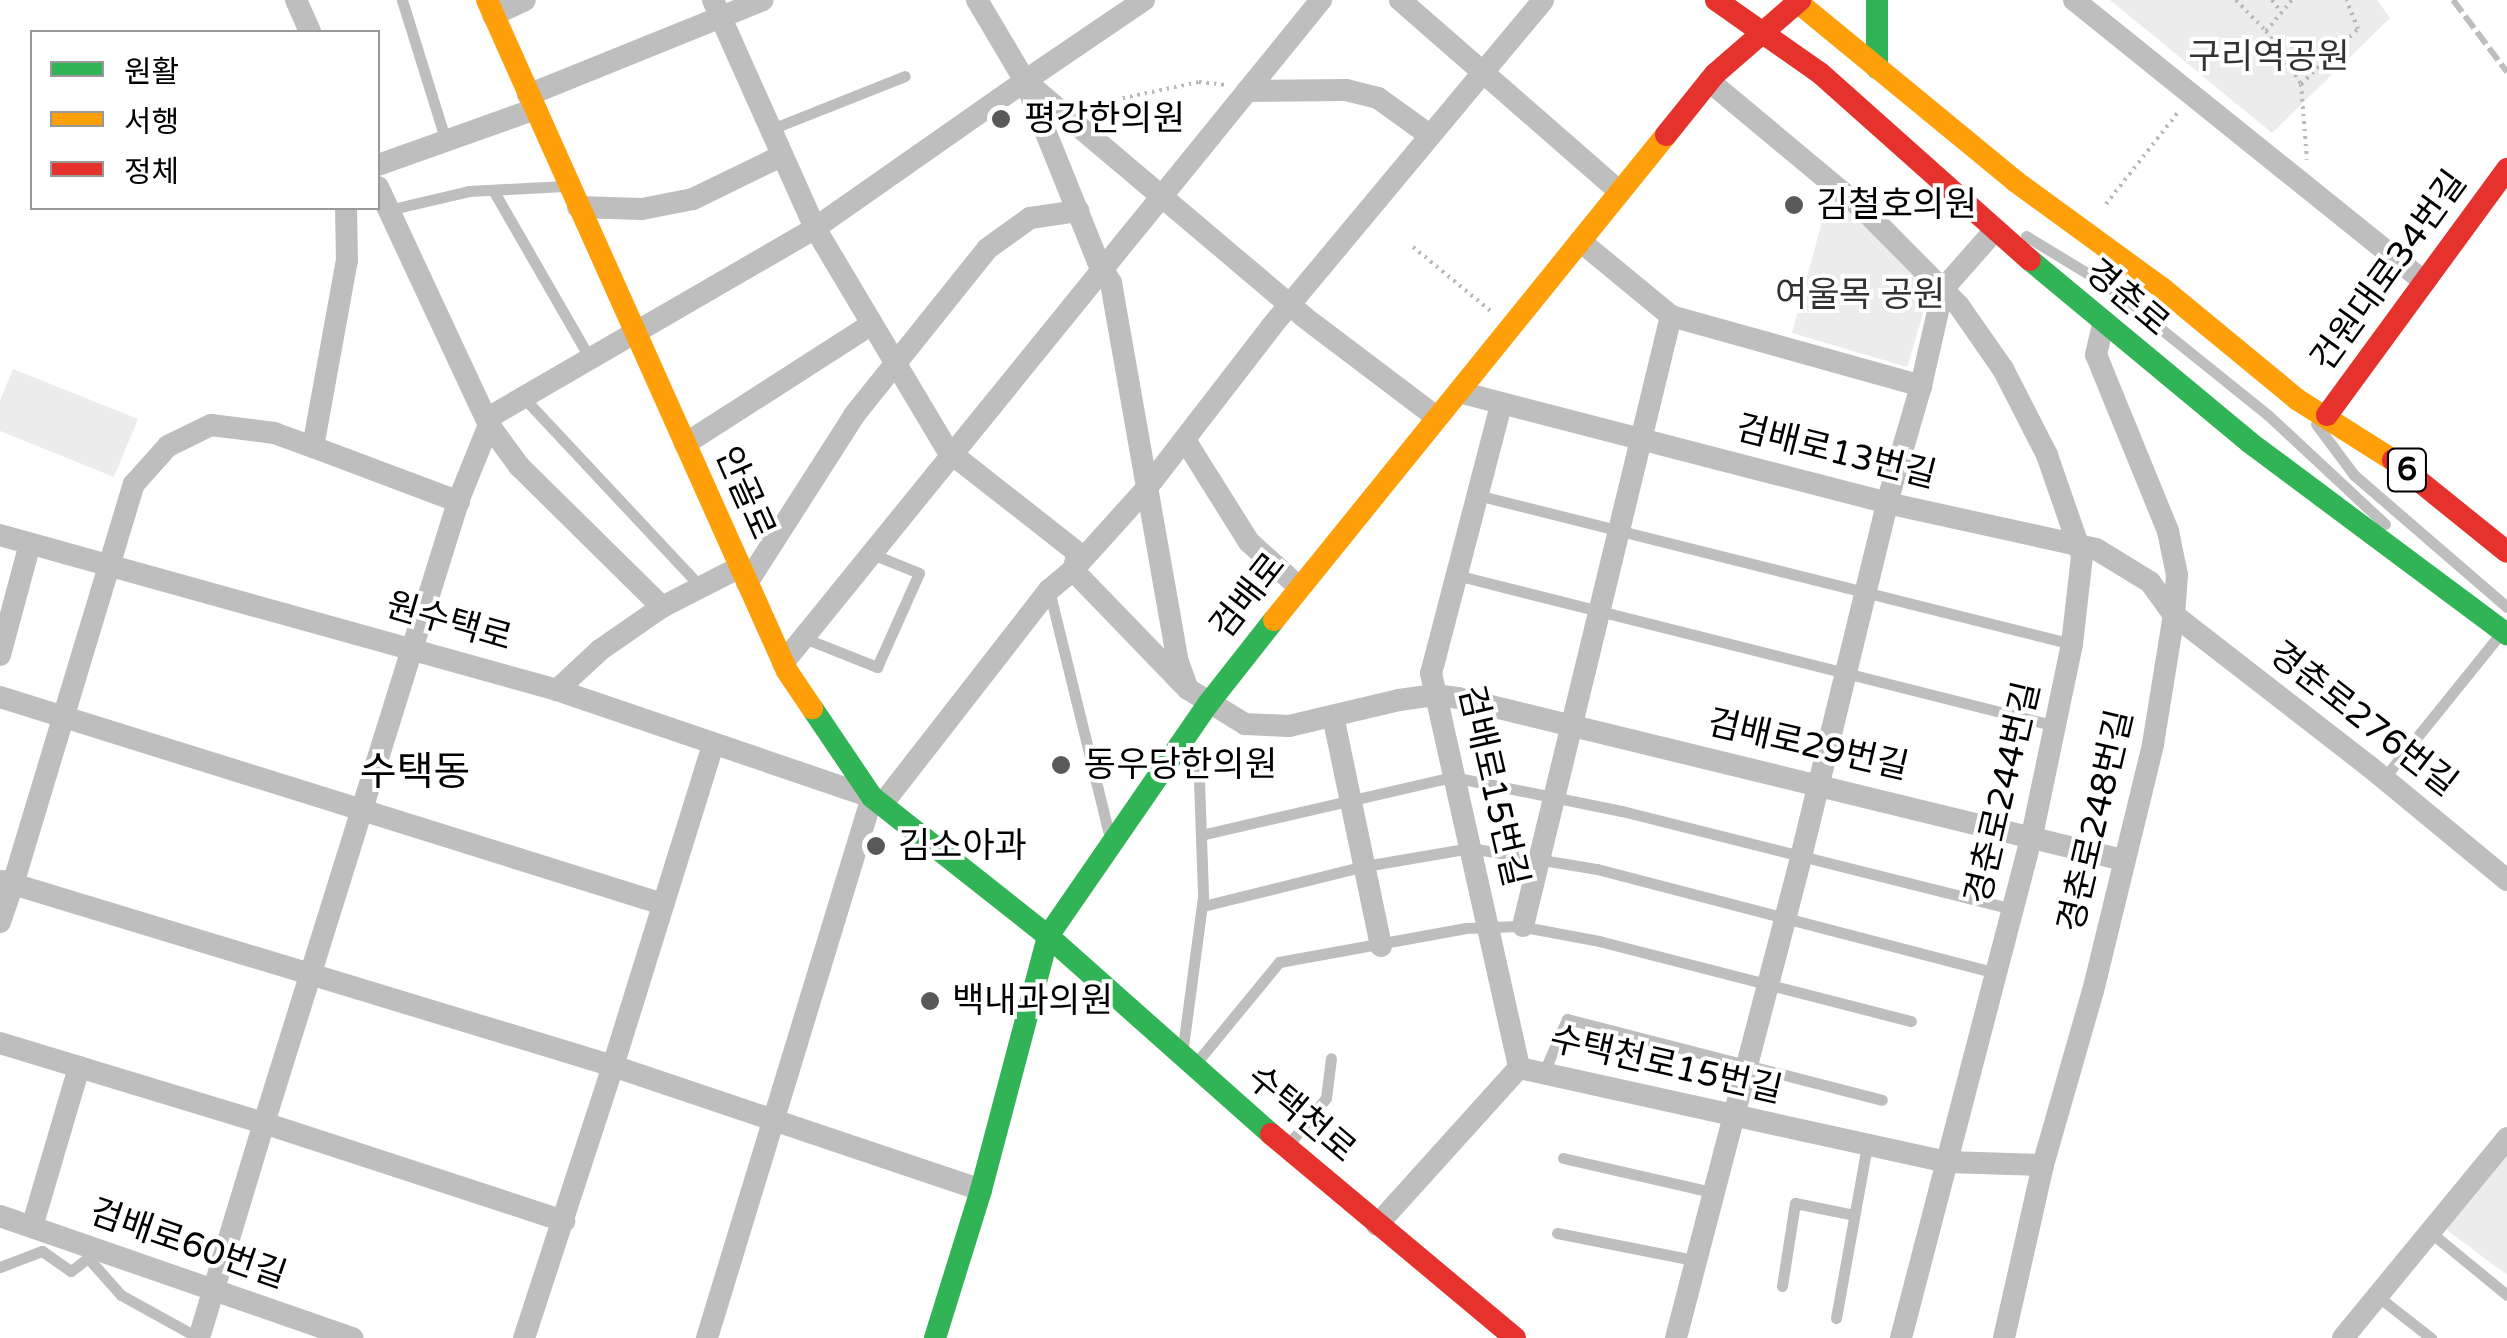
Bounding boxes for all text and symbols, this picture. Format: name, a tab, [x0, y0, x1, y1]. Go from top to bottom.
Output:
legend	[30, 30, 380, 210]
park label: 구리역공원	[2189, 36, 2349, 78]
text: 원활	[124, 54, 179, 91]
place label: 평강한의원	[1024, 98, 1185, 140]
text: 서행	[124, 104, 179, 141]
marker: 평강한의원	[988, 106, 1014, 132]
text: 정체	[124, 154, 179, 191]
street label: 건원대로34번길	[2302, 163, 2476, 379]
place label: 김철호의원	[1816, 184, 1977, 226]
marker: 김철호의원	[1781, 192, 1807, 218]
street label: 경춘로	[2077, 251, 2177, 345]
park label: 여울목 공원	[1775, 274, 1945, 316]
street label: 검배로13번길	[1731, 407, 1941, 497]
street label: 안골로	[706, 440, 784, 546]
road number: 6	[2384, 443, 2430, 497]
street label: 검배로	[1202, 545, 1294, 647]
street label: 원수택로	[381, 584, 517, 660]
street label: 경춘로276번길	[2261, 633, 2465, 805]
street label: 경춘로244번길	[1957, 678, 2049, 908]
street label: 검배로15번길	[1449, 681, 1537, 891]
street label: 검배로29번길	[1703, 701, 1913, 789]
street label: 경춘로248번길	[2050, 706, 2142, 936]
place label: 동우당한의원	[1084, 744, 1277, 786]
district label: 수택동	[360, 748, 470, 796]
marker: 동우당한의원	[1048, 752, 1074, 778]
place label: 김소아과	[898, 825, 1027, 867]
marker: 김소아과	[863, 833, 889, 859]
place label: 백내과의원	[952, 980, 1113, 1022]
marker: 백내과의원	[917, 988, 943, 1014]
street label: 수택천로15번길	[1546, 1018, 1786, 1112]
street label: 수택천로	[1238, 1057, 1364, 1171]
street label: 검배로60번길	[84, 1191, 292, 1297]

